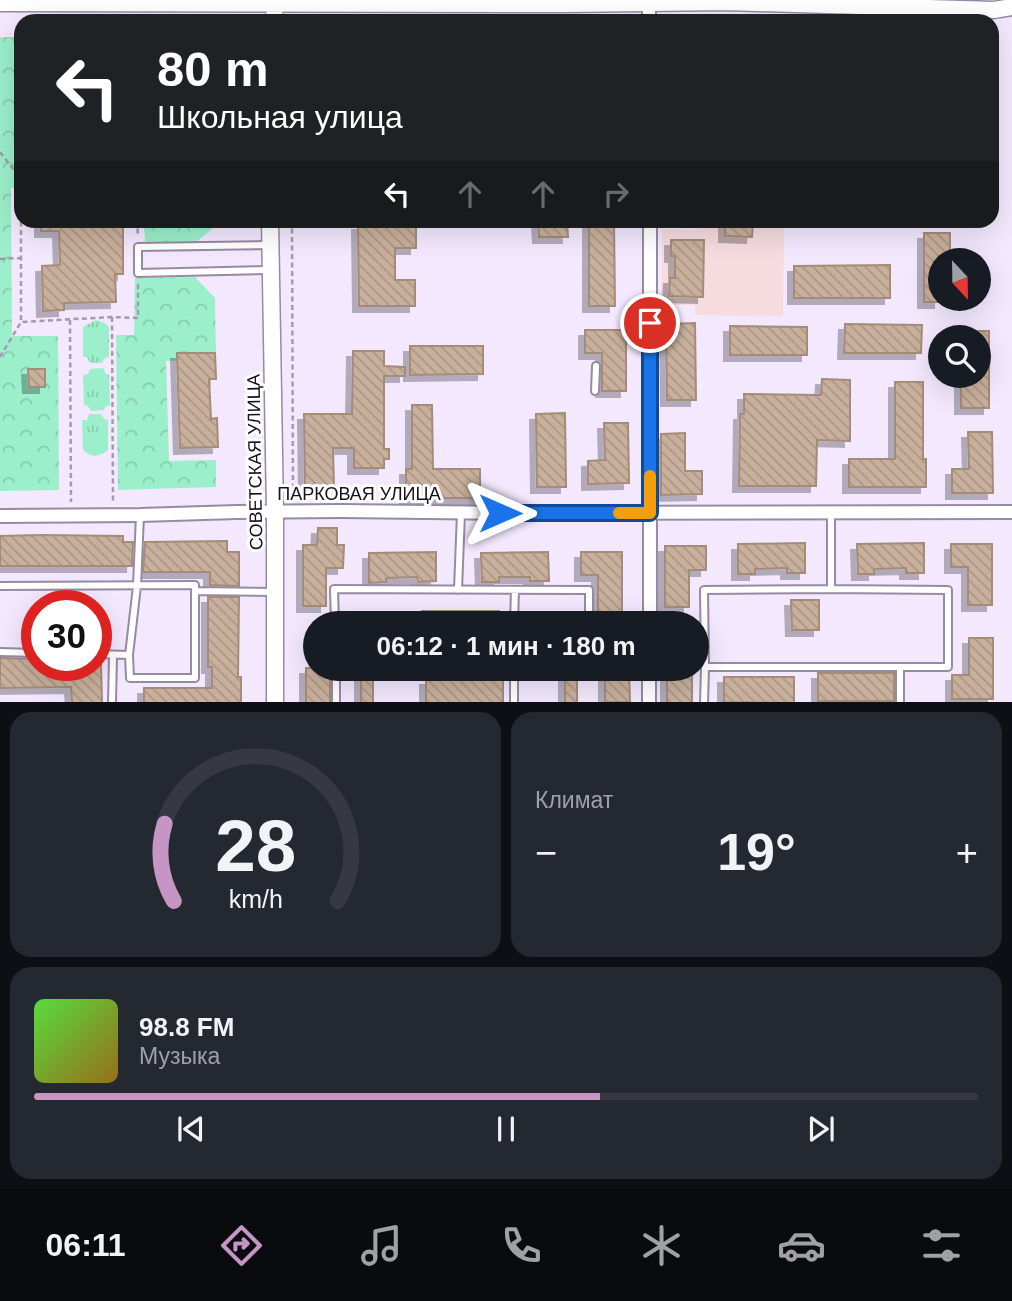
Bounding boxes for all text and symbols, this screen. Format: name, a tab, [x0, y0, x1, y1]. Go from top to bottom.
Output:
icon: left	[42, 42, 133, 133]
text: 80 m	[157, 42, 269, 96]
text: Школьная улица	[157, 99, 403, 135]
icon: left	[378, 175, 416, 213]
icon: ahead	[451, 175, 489, 213]
icon: ahead	[524, 175, 562, 213]
icon: right	[597, 175, 635, 213]
north arrow	[928, 248, 990, 312]
map controls	[928, 248, 991, 388]
pin	[620, 293, 680, 353]
icon: arrive	[631, 304, 669, 342]
button: search	[928, 325, 991, 388]
street label: СОВЕТСКАЯ УЛИЦА	[243, 374, 267, 550]
position arrow	[463, 476, 537, 550]
street label: ПАРКОВАЯ УЛИЦА	[277, 484, 441, 504]
speed limit sign: 30	[21, 590, 112, 681]
text: 06:12 · 1 мин · 180 m	[376, 631, 636, 661]
text: Климат	[535, 787, 613, 813]
text: 28	[215, 805, 296, 886]
text: 19°	[717, 823, 796, 881]
text: −	[535, 832, 557, 874]
text: +	[956, 832, 978, 874]
text: km/h	[228, 884, 283, 912]
text: 98.8 FM	[139, 1012, 234, 1042]
text: Музыка	[139, 1043, 220, 1069]
icon: previous	[172, 1110, 210, 1148]
icon: pause	[487, 1110, 525, 1148]
icon: next	[802, 1110, 840, 1148]
icon: directions	[217, 1221, 266, 1270]
icon: music	[357, 1221, 406, 1270]
icon: phone	[497, 1221, 546, 1270]
icon: climate	[637, 1221, 686, 1270]
icon: car	[777, 1221, 826, 1270]
icon: filters	[917, 1221, 966, 1270]
text: 06:11	[46, 1227, 126, 1263]

